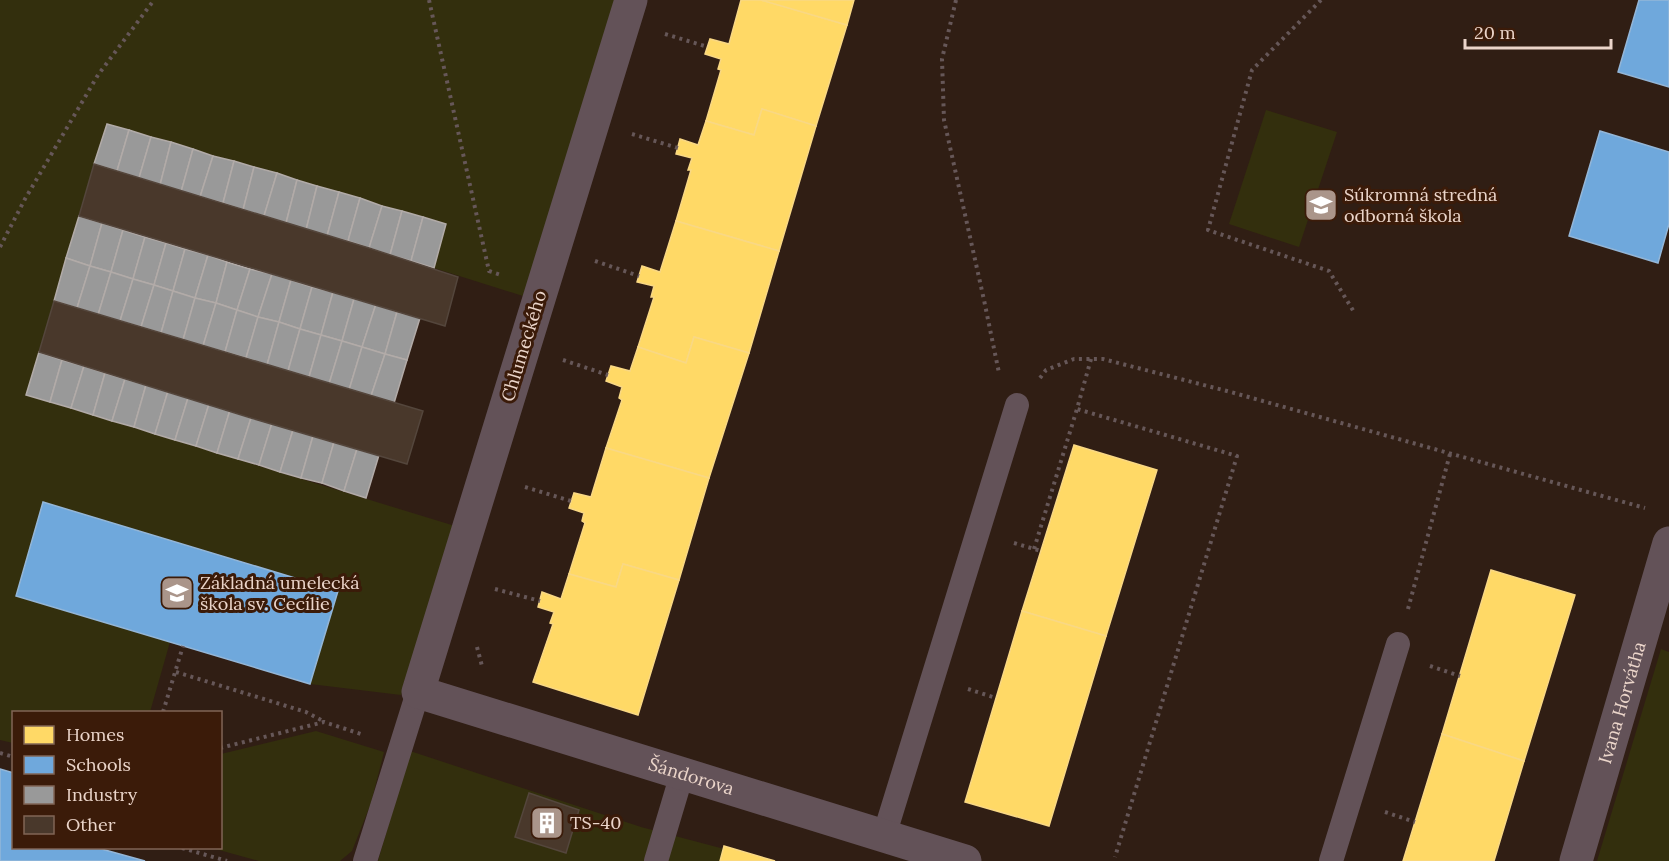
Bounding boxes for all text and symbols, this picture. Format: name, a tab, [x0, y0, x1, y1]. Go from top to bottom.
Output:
scale bar	[1465, 12, 1610, 50]
text: 20 m	[1474, 21, 1516, 44]
place label: Súkromná stredná odborná škola	[1344, 183, 1497, 227]
school or university icon: Súkromná stredná odborná škola	[1303, 187, 1339, 223]
street label: Chlumeckého	[496, 288, 551, 404]
place label: Základná umelecká škola sv. Cecílie	[200, 571, 360, 615]
school or university icon: Základná umelecká škola sv. Cecílie	[159, 575, 195, 611]
street label: Ivana Horvátha	[1593, 639, 1651, 766]
legend	[12, 711, 222, 849]
text: Homes	[66, 723, 124, 746]
street label: Šándorova	[646, 752, 737, 800]
text: Schools	[66, 753, 131, 776]
text: Industry	[66, 783, 138, 806]
building icon: TS-40	[529, 805, 565, 841]
place label: TS-40	[570, 811, 621, 834]
text: Other	[66, 813, 116, 836]

